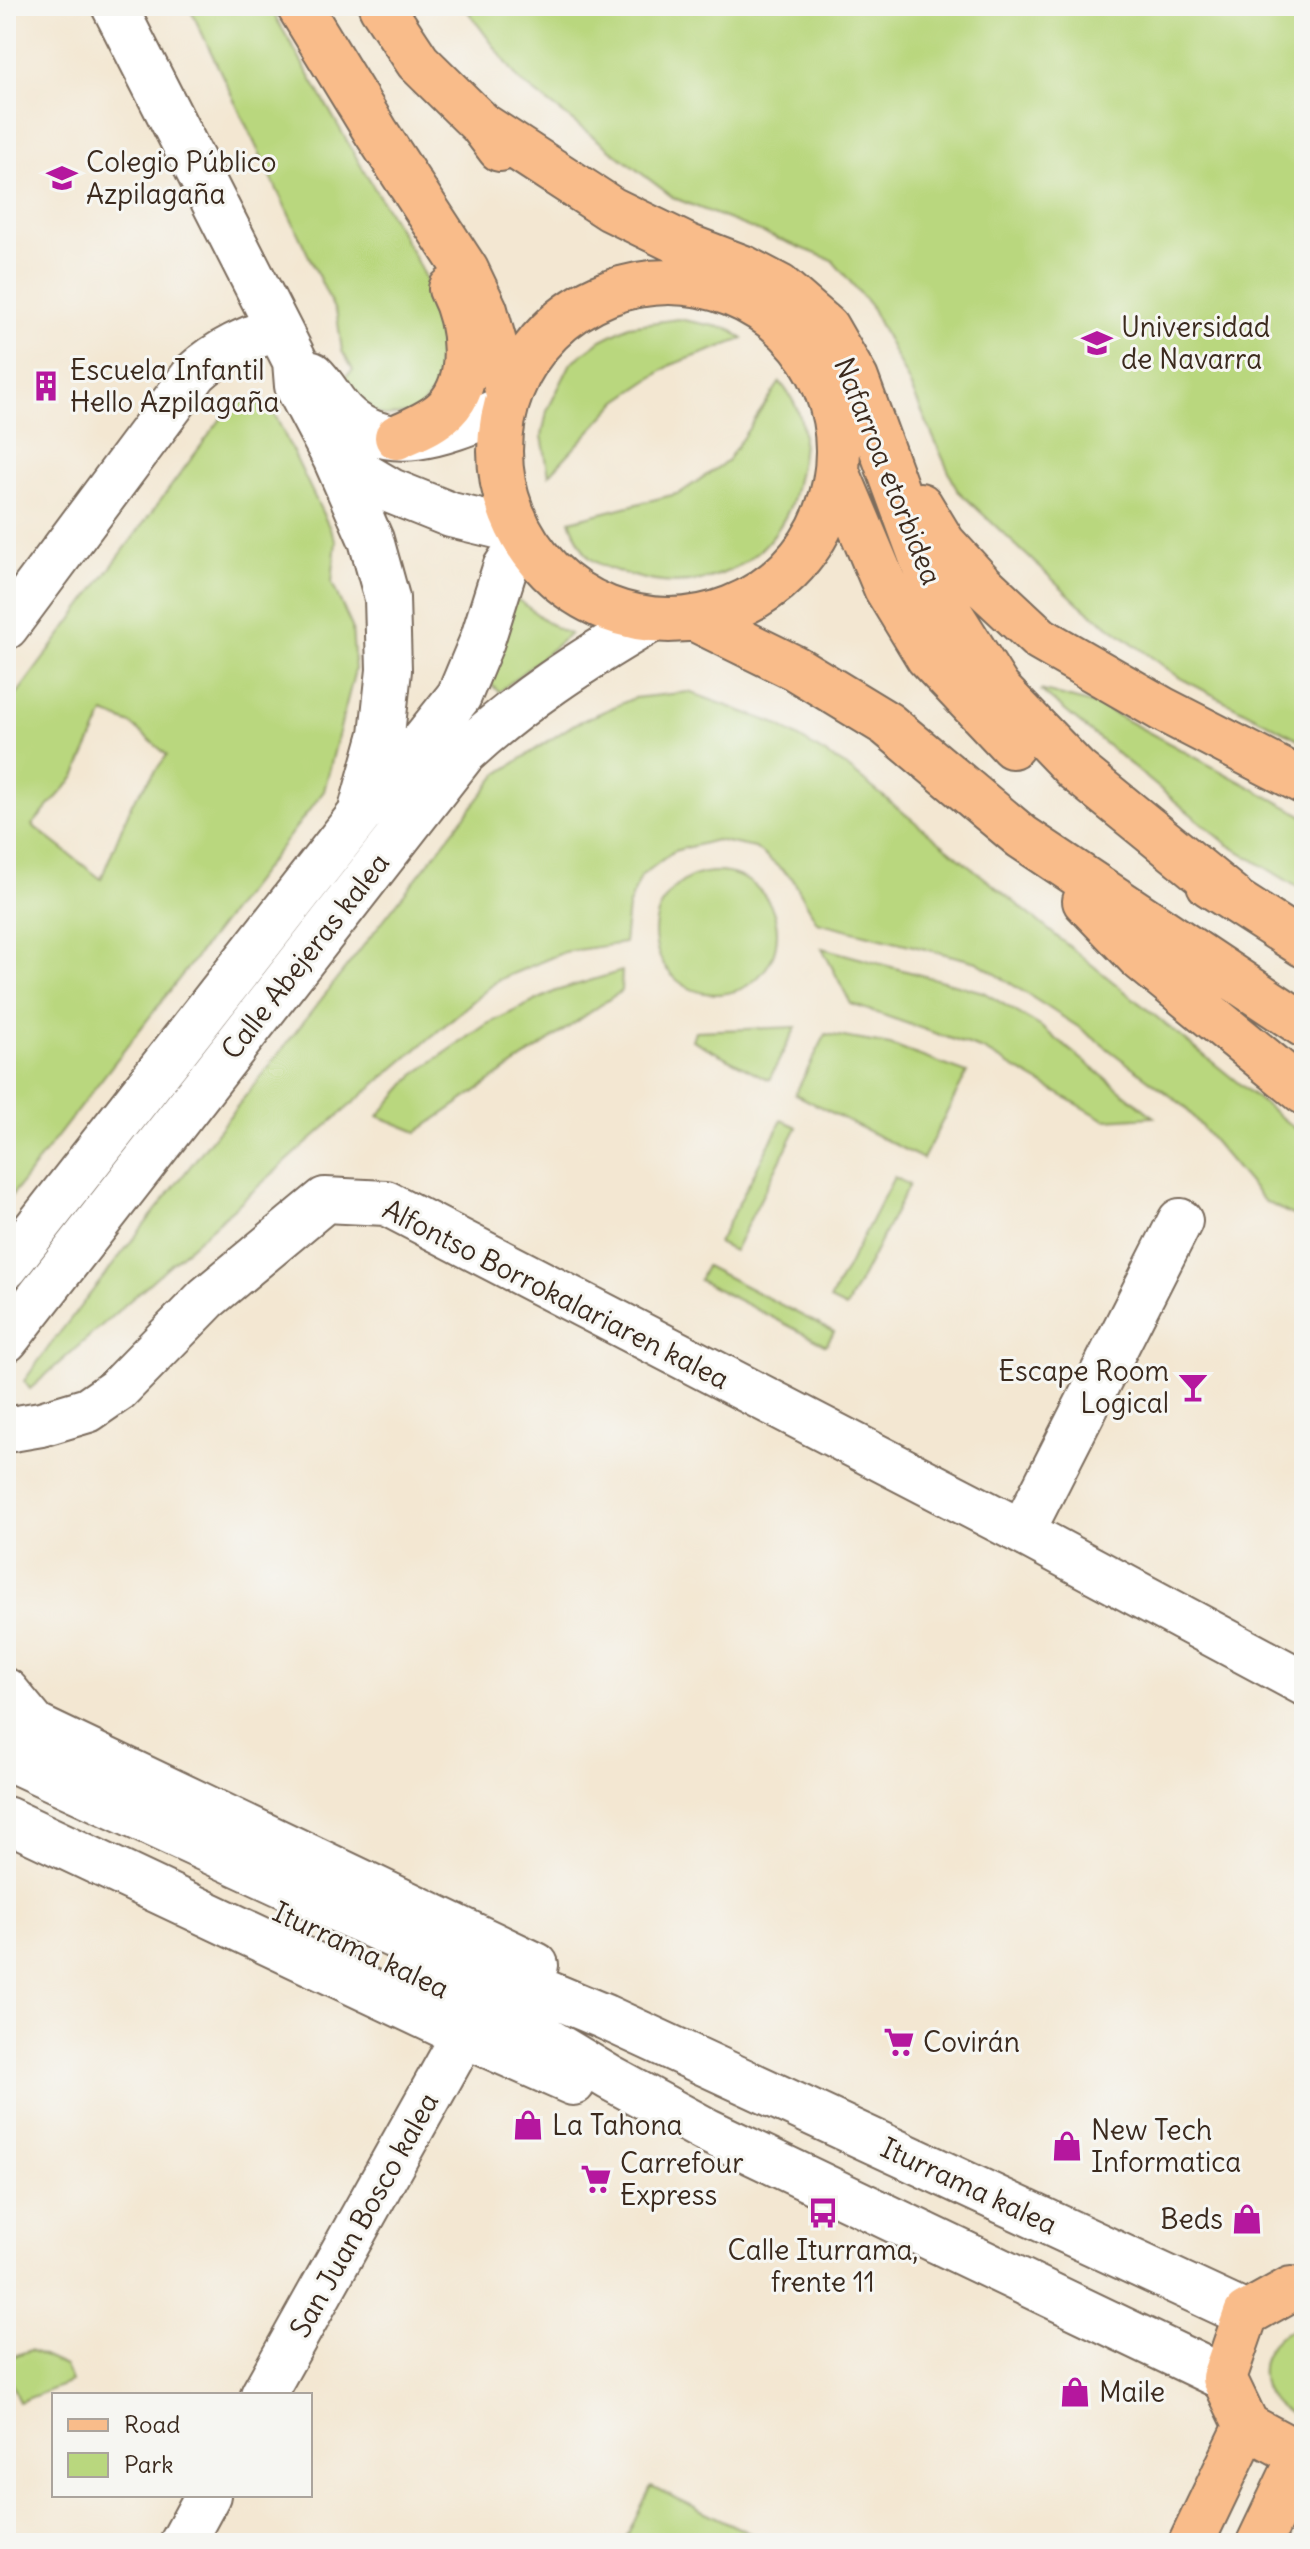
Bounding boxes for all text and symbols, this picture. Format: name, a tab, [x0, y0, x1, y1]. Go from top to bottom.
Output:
place label: Colegio Público Azpilagaña	[86, 144, 276, 212]
school or university icon: Colegio Público Azpilagaña	[45, 161, 79, 195]
place label: Universidad de Navarra	[1121, 309, 1270, 377]
school or university icon: Universidad de Navarra	[1080, 326, 1114, 360]
place label: Escuela Infantil Hello Azpilagaña	[70, 352, 280, 420]
street label: Nafarroa etorbidea	[826, 352, 950, 590]
building icon: Escuela Infantil Hello Azpilagaña	[29, 369, 63, 403]
street label: Calle Abejeras kalea	[213, 846, 397, 1066]
street label: Alfontso Borrokalariaren kalea	[377, 1191, 735, 1397]
place label: Escape Room Logical	[998, 1353, 1169, 1421]
bar icon: Escape Room Logical	[1176, 1370, 1210, 1404]
street label: Iturrama kalea	[267, 1893, 455, 2007]
place label: Covirán	[923, 2024, 1020, 2060]
supermarket icon: Covirán	[882, 2025, 916, 2059]
street label: San Juan Bosco kalea	[282, 2086, 446, 2344]
place label: La Tahona	[552, 2107, 683, 2143]
shop icon: La Tahona	[511, 2108, 545, 2142]
place label: New Tech Informatica	[1091, 2112, 1241, 2180]
street label: Iturrama kalea	[875, 2129, 1063, 2243]
shop icon: New Tech Informatica	[1050, 2129, 1084, 2163]
place label: Carrefour Express	[620, 2145, 744, 2213]
supermarket icon: Carrefour Express	[579, 2162, 613, 2196]
bus stop icon: Calle Iturrama, frente 11	[806, 2196, 840, 2230]
place label: Beds	[1160, 2201, 1223, 2237]
shop icon: Beds	[1230, 2202, 1264, 2236]
place label: Calle Iturrama, frente 11	[728, 2232, 918, 2300]
place label: Maile	[1099, 2374, 1165, 2410]
shop icon: Maile	[1058, 2375, 1092, 2409]
legend	[52, 2393, 312, 2497]
text: Road	[124, 2409, 180, 2439]
text: Park	[124, 2449, 174, 2479]

